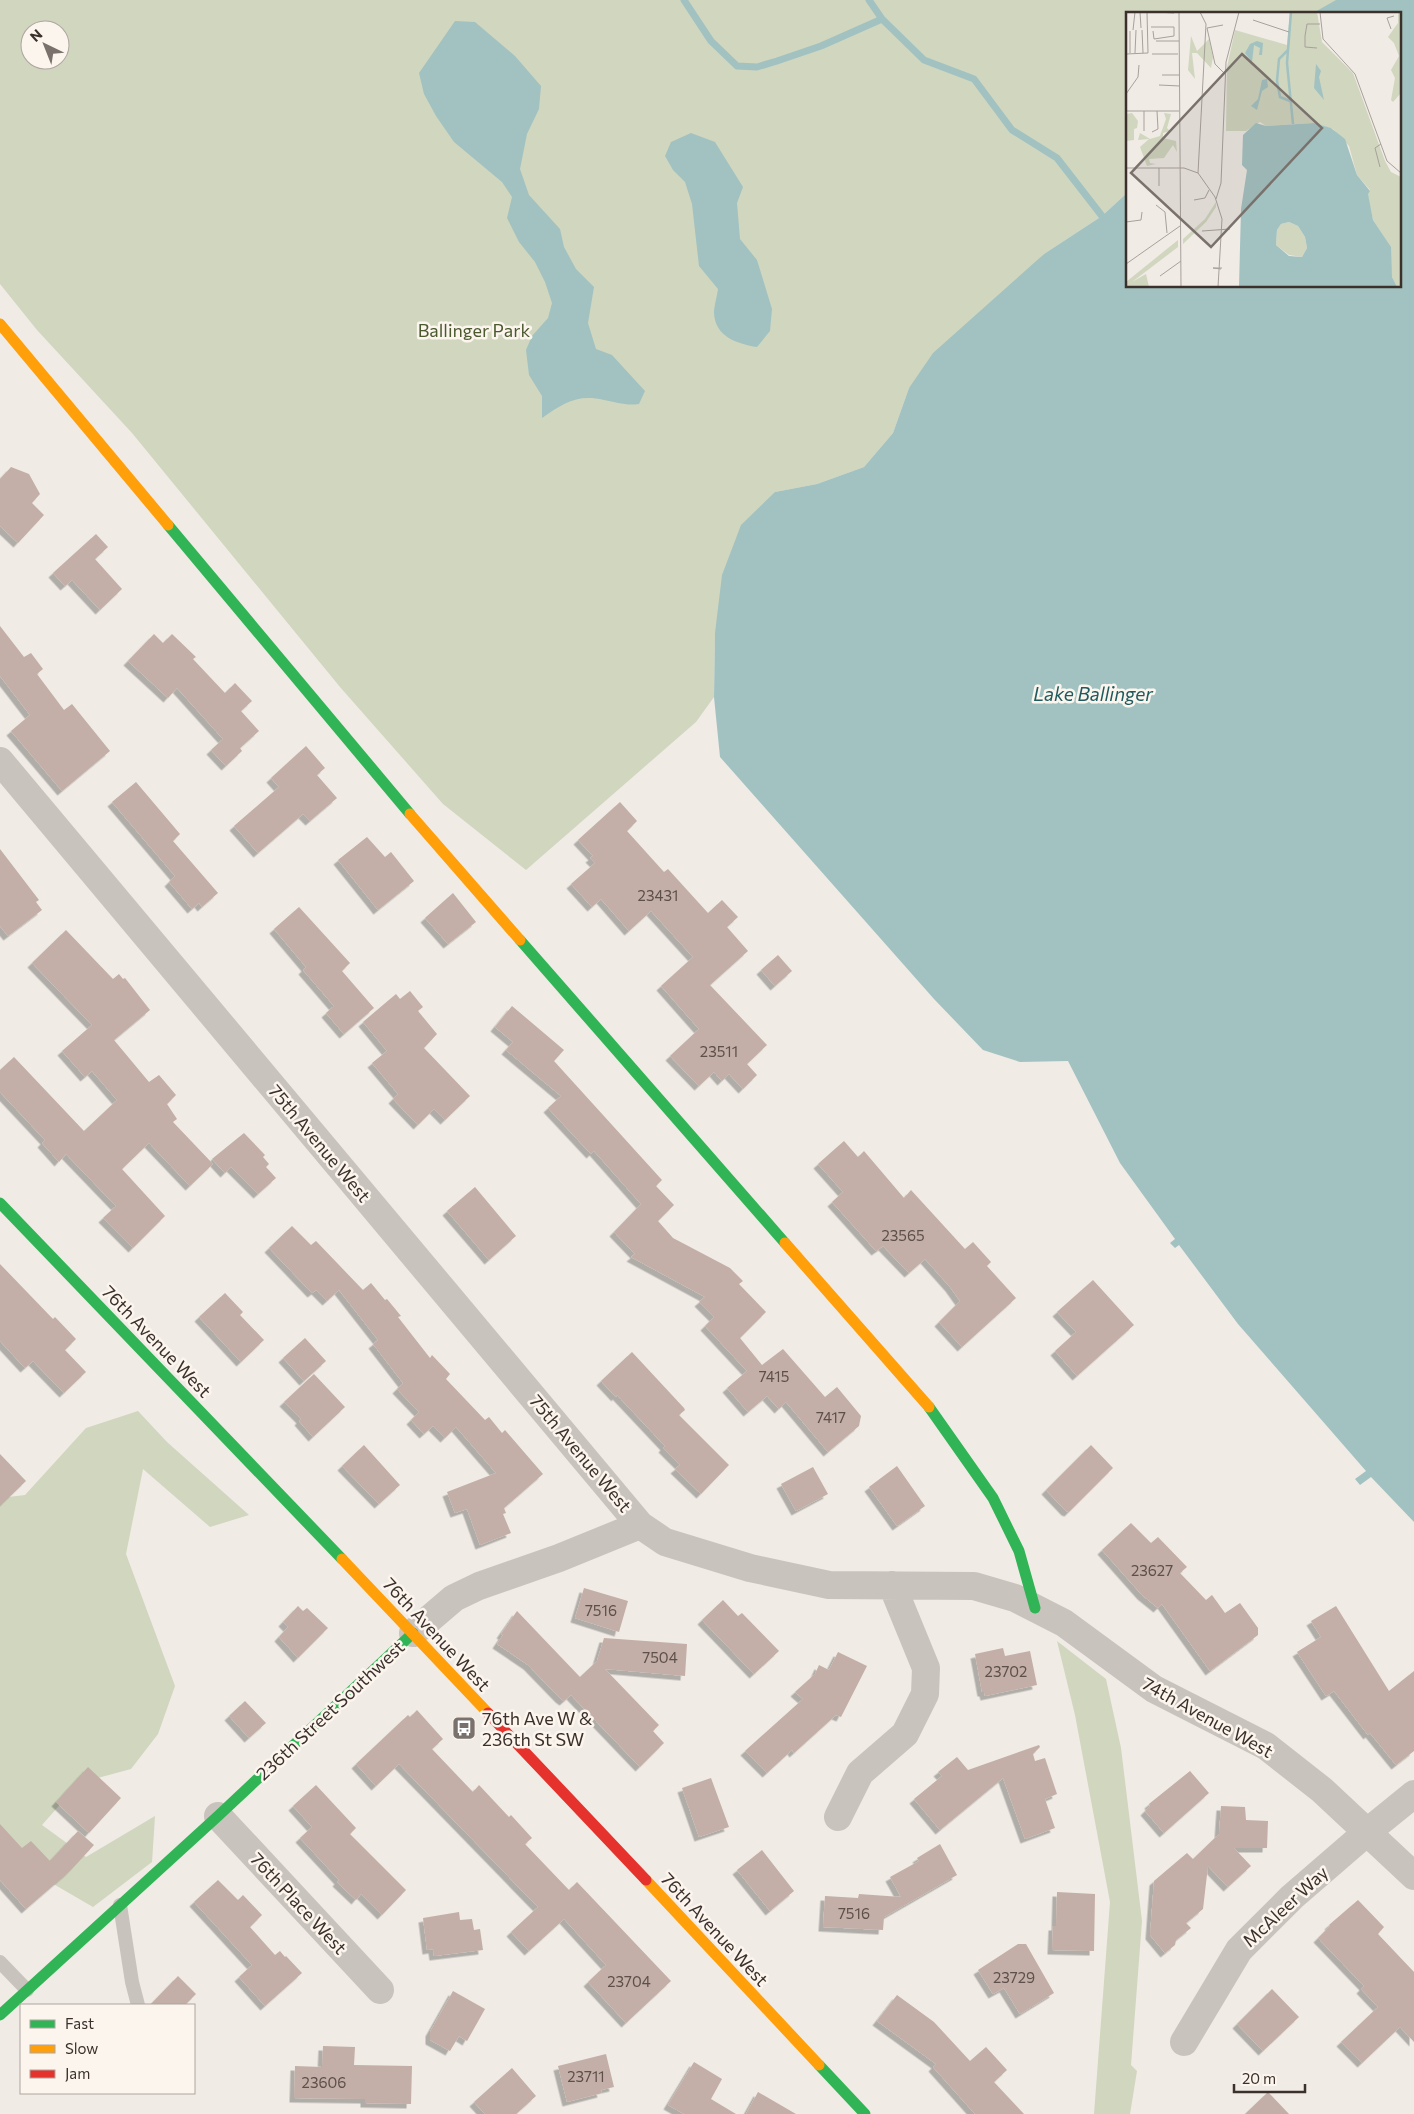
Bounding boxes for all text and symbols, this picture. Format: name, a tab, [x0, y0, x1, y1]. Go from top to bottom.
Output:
inset map	[1126, 12, 1402, 288]
north arrow	[20, 20, 70, 70]
text: N	[26, 25, 45, 45]
park label: Ballinger Park	[418, 319, 530, 341]
water label: Lake Ballinger	[1033, 682, 1154, 705]
house number: 23431	[638, 886, 678, 904]
house number: 23511	[700, 1042, 738, 1060]
street label: 75th Avenue West	[264, 1080, 376, 1206]
house number: 23565	[881, 1226, 925, 1244]
street label: 76th Avenue West	[98, 1280, 216, 1402]
house number: 7415	[759, 1367, 789, 1385]
street label: 75th Avenue West	[525, 1390, 637, 1516]
house number: 7417	[816, 1408, 846, 1426]
house number: 23627	[1131, 1561, 1173, 1579]
street label: 76th Avenue West	[379, 1573, 495, 1695]
house number: 7516	[585, 1601, 617, 1619]
street label: 236th Street Southwest	[251, 1636, 409, 1784]
house number: 7504	[642, 1648, 678, 1666]
house number: 23702	[985, 1662, 1027, 1680]
street label: 74th Avenue West	[1139, 1672, 1277, 1762]
place label: 76th Ave W & 236th St SW	[482, 1707, 592, 1750]
bus stop icon: 76th Ave W & 236th St SW	[451, 1715, 477, 1741]
street label: 76th Place West	[246, 1848, 352, 1958]
street label: McAleer Way	[1238, 1861, 1332, 1951]
street label: 76th Avenue West	[657, 1868, 773, 1990]
house number: 7516	[838, 1904, 870, 1922]
house number: 23729	[993, 1968, 1035, 1986]
house number: 23704	[607, 1972, 651, 1990]
legend	[20, 2004, 195, 2094]
text: Fast	[65, 2014, 94, 2032]
text: Slow	[65, 2039, 98, 2057]
scale bar	[1234, 2062, 1305, 2094]
text: Jam	[65, 2064, 90, 2082]
house number: 23711	[567, 2067, 605, 2085]
text: 20 m	[1242, 2069, 1276, 2087]
house number: 23606	[302, 2073, 346, 2091]

